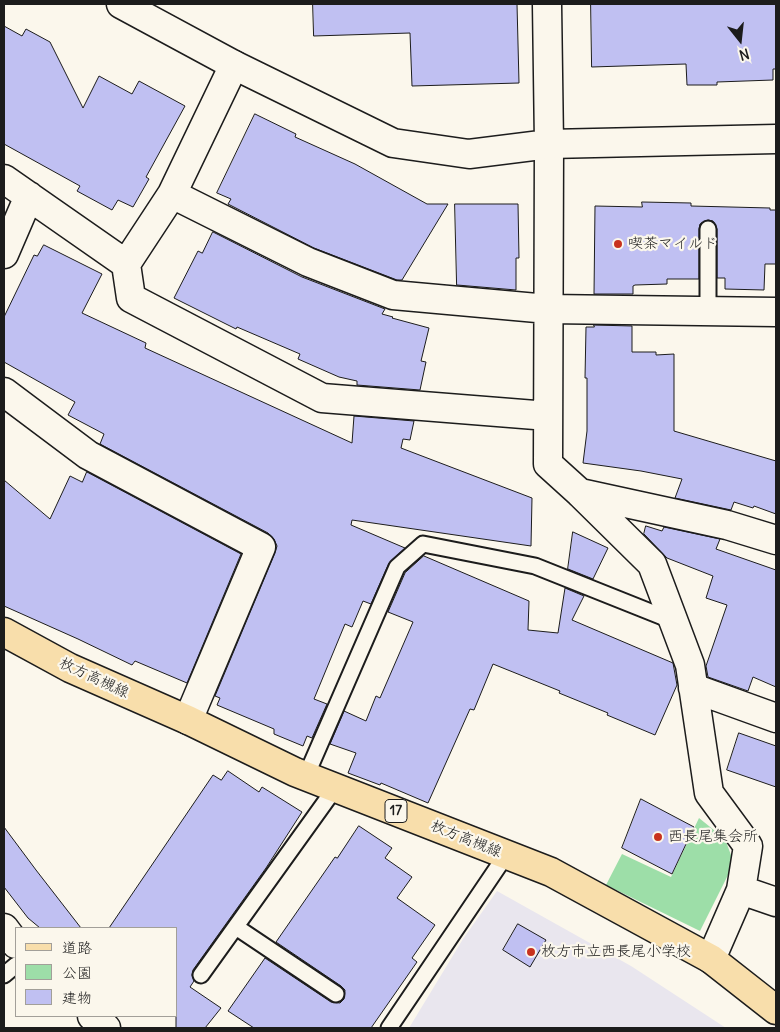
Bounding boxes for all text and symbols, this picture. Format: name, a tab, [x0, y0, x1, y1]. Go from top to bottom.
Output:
north arrow	[715, 15, 765, 65]
text: N	[737, 44, 751, 64]
place label: 喫茶マイルド	[628, 235, 718, 253]
marker: 喫茶マイルド	[612, 238, 624, 250]
street label: 枚方高槻線	[56, 654, 132, 702]
road number: 17	[385, 799, 407, 822]
street label: 枚方高槻線	[428, 817, 504, 861]
place label: 西長尾集会所	[668, 828, 758, 846]
marker: 西長尾集会所	[652, 831, 664, 843]
legend	[15, 927, 178, 1017]
text: 道路	[62, 938, 92, 957]
place label: 枚方市立西長尾小学校	[541, 943, 691, 961]
marker: 枚方市立西長尾小学校	[525, 946, 537, 958]
text: 公園	[62, 963, 92, 982]
text: 建物	[62, 988, 92, 1007]

